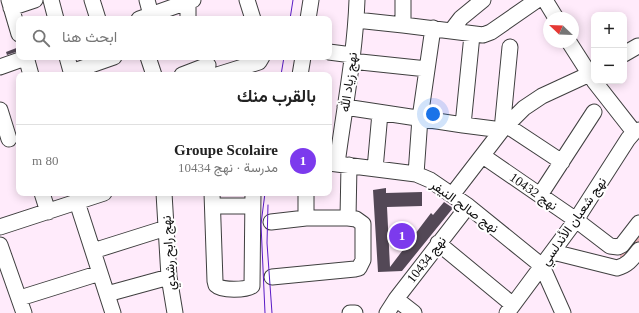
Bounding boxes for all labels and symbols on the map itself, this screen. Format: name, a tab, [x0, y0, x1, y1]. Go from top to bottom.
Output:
north arrow	[543, 12, 579, 48]
street label: نهج زياد الله	[337, 51, 362, 113]
your location	[423, 104, 443, 124]
street label: نهج 10432	[506, 170, 561, 215]
street label: نهج شعبان الأندلسي	[537, 174, 612, 270]
street label: نهج صالح النيفر	[426, 176, 502, 238]
street label: نهج رابح رشدي	[158, 215, 182, 291]
pin: 1	[389, 221, 415, 251]
street label: نهج 10434	[403, 233, 449, 285]

